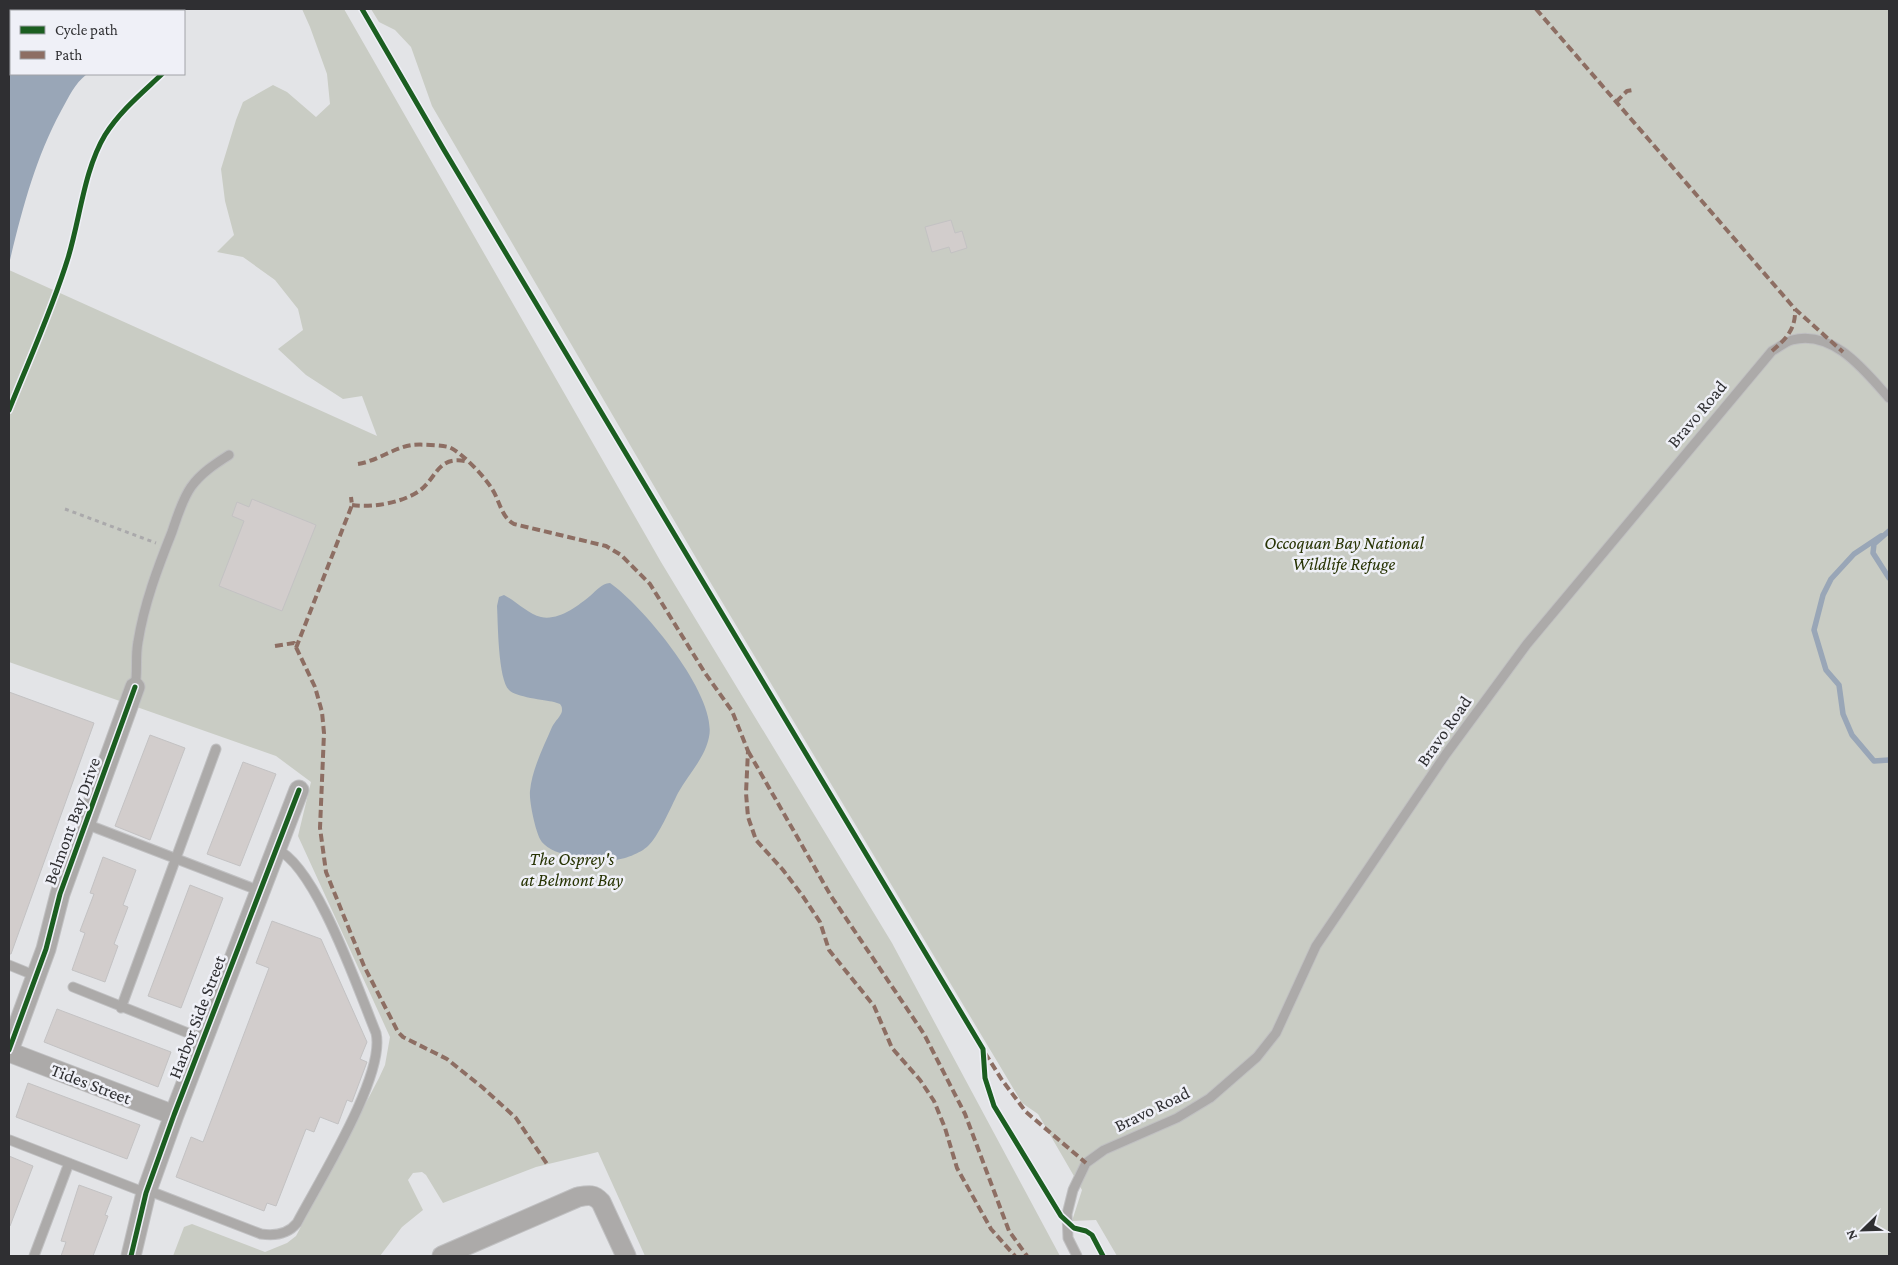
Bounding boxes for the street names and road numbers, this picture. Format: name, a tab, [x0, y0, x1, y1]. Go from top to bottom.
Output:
street label: Bravo Road	[1663, 376, 1731, 451]
street label: Bravo Road	[1413, 692, 1476, 770]
street label: Belmont Bay Drive	[40, 755, 104, 887]
street label: Harbor Side Street	[164, 952, 230, 1081]
street label: Tides Street	[48, 1060, 135, 1109]
street label: Bravo Road	[1111, 1082, 1193, 1136]

